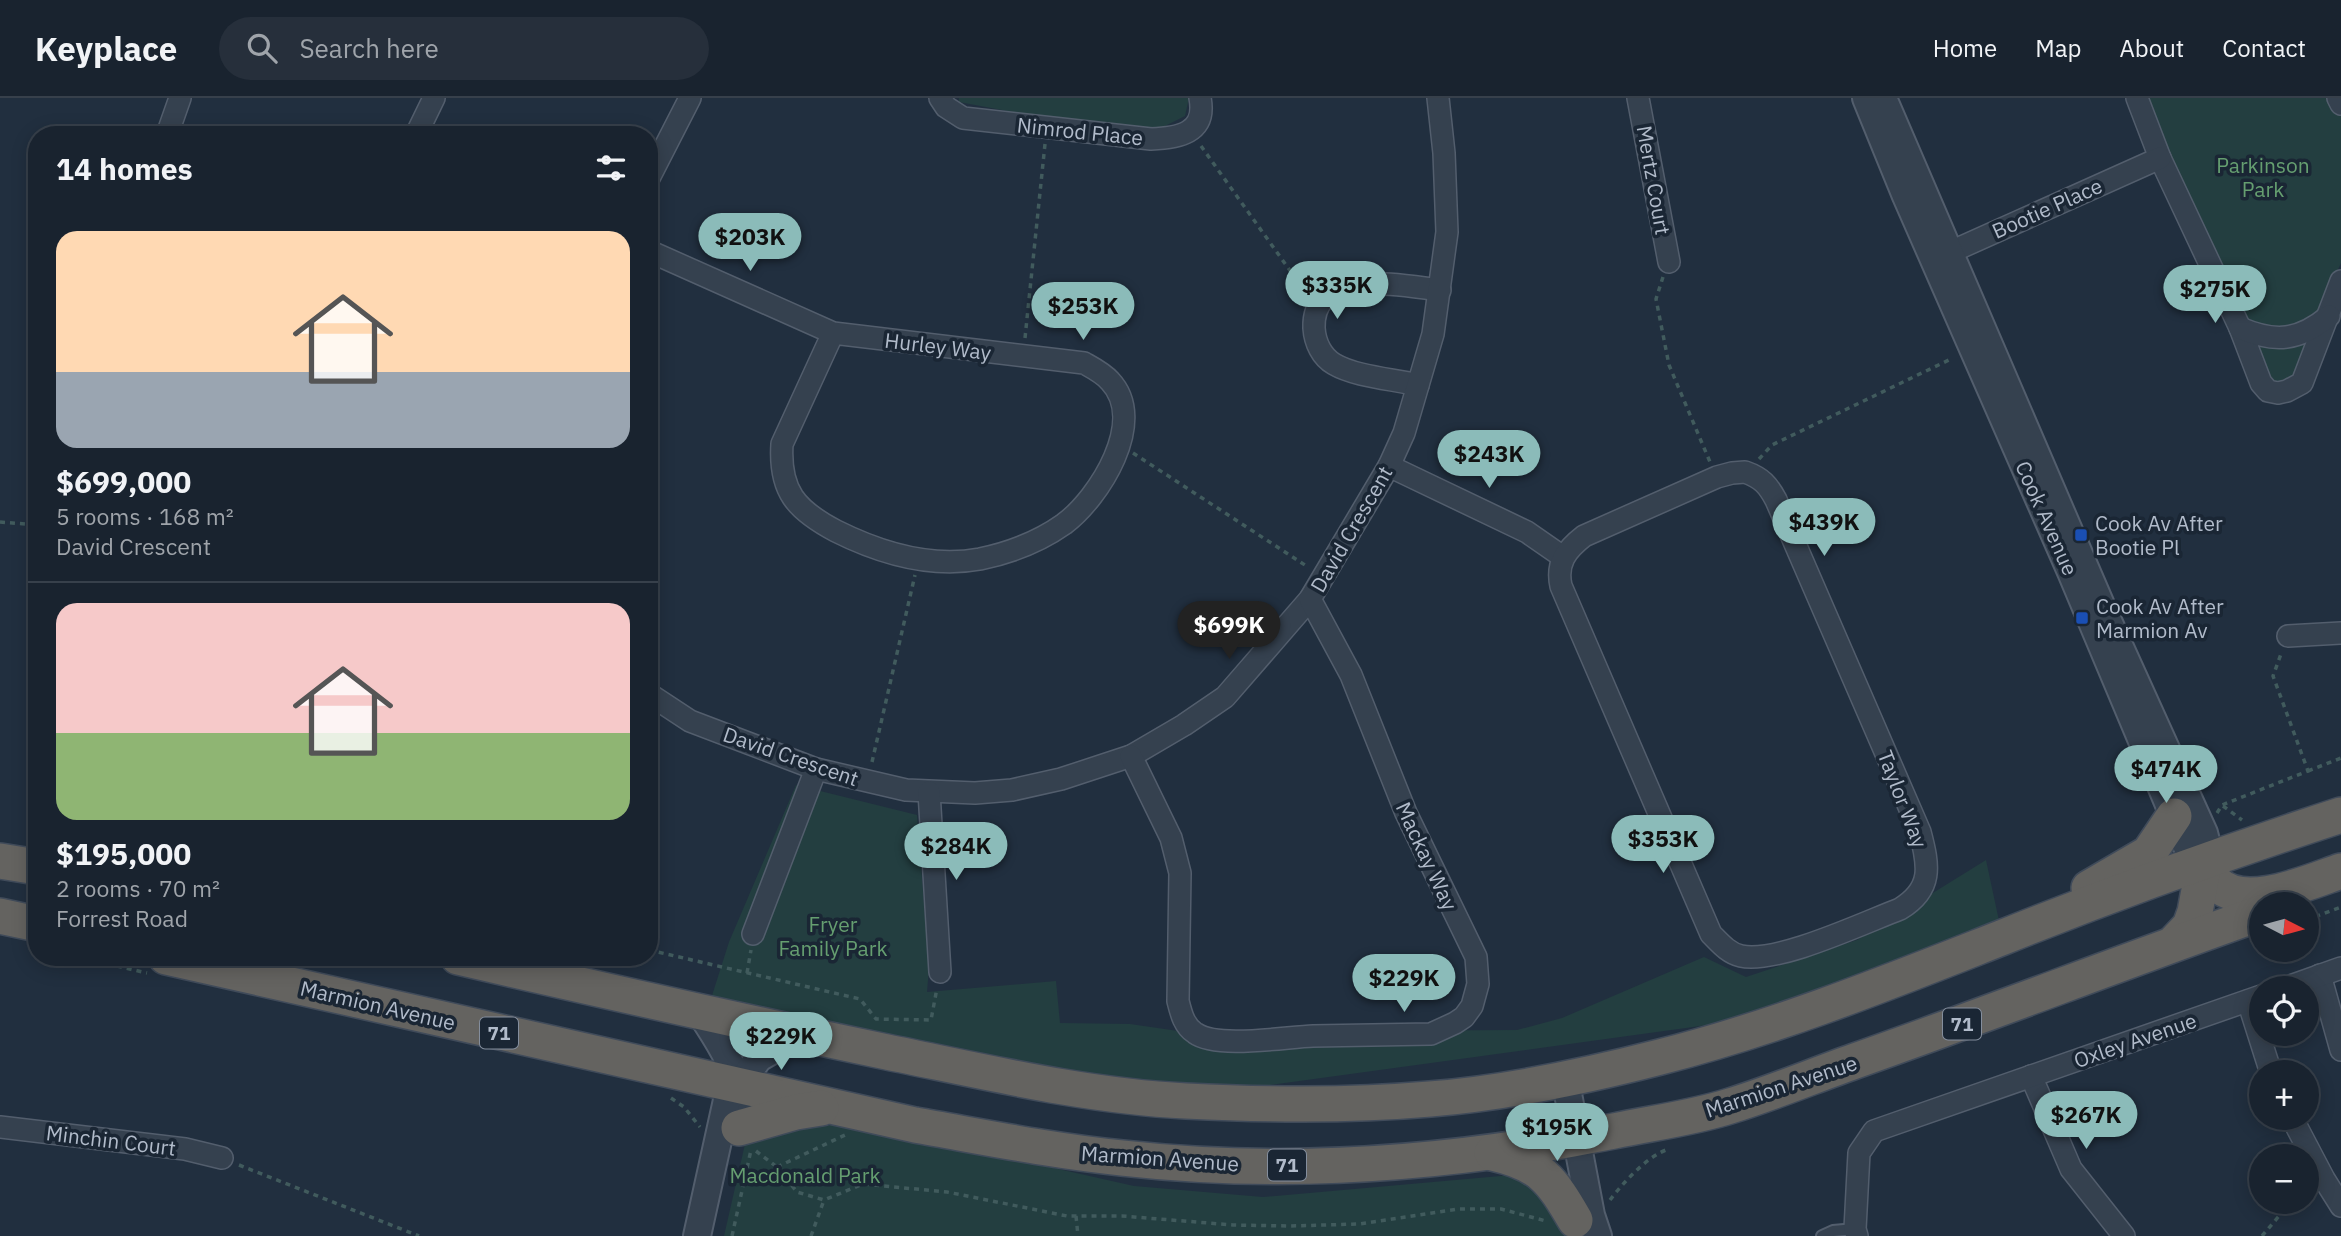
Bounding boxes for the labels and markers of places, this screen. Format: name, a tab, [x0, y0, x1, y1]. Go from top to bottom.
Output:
pin: $203K	[701, 214, 799, 273]
pin: $335K	[1288, 262, 1386, 321]
pin: $275K	[2166, 266, 2264, 325]
pin: $253K	[1034, 282, 1132, 342]
pin: $243K	[1440, 430, 1538, 490]
pin: $439K	[1775, 498, 1873, 558]
place label: Cook Av After Bootie Pl	[2095, 509, 2223, 561]
marker: Cook Av After Bootie Pl	[2073, 527, 2089, 543]
place label: Cook Av After Marmion Av	[2096, 592, 2224, 644]
pin: $699K	[1180, 602, 1278, 661]
marker: Cook Av After Marmion Av	[2074, 610, 2090, 626]
pin: $474K	[2117, 746, 2215, 805]
pin: $353K	[1614, 816, 1712, 875]
pin: $284K	[907, 822, 1005, 882]
pin: $229K	[1355, 954, 1453, 1014]
pin: $229K	[732, 1012, 830, 1072]
pin: $267K	[2037, 1091, 2135, 1151]
pin: $195K	[1508, 1104, 1606, 1163]

